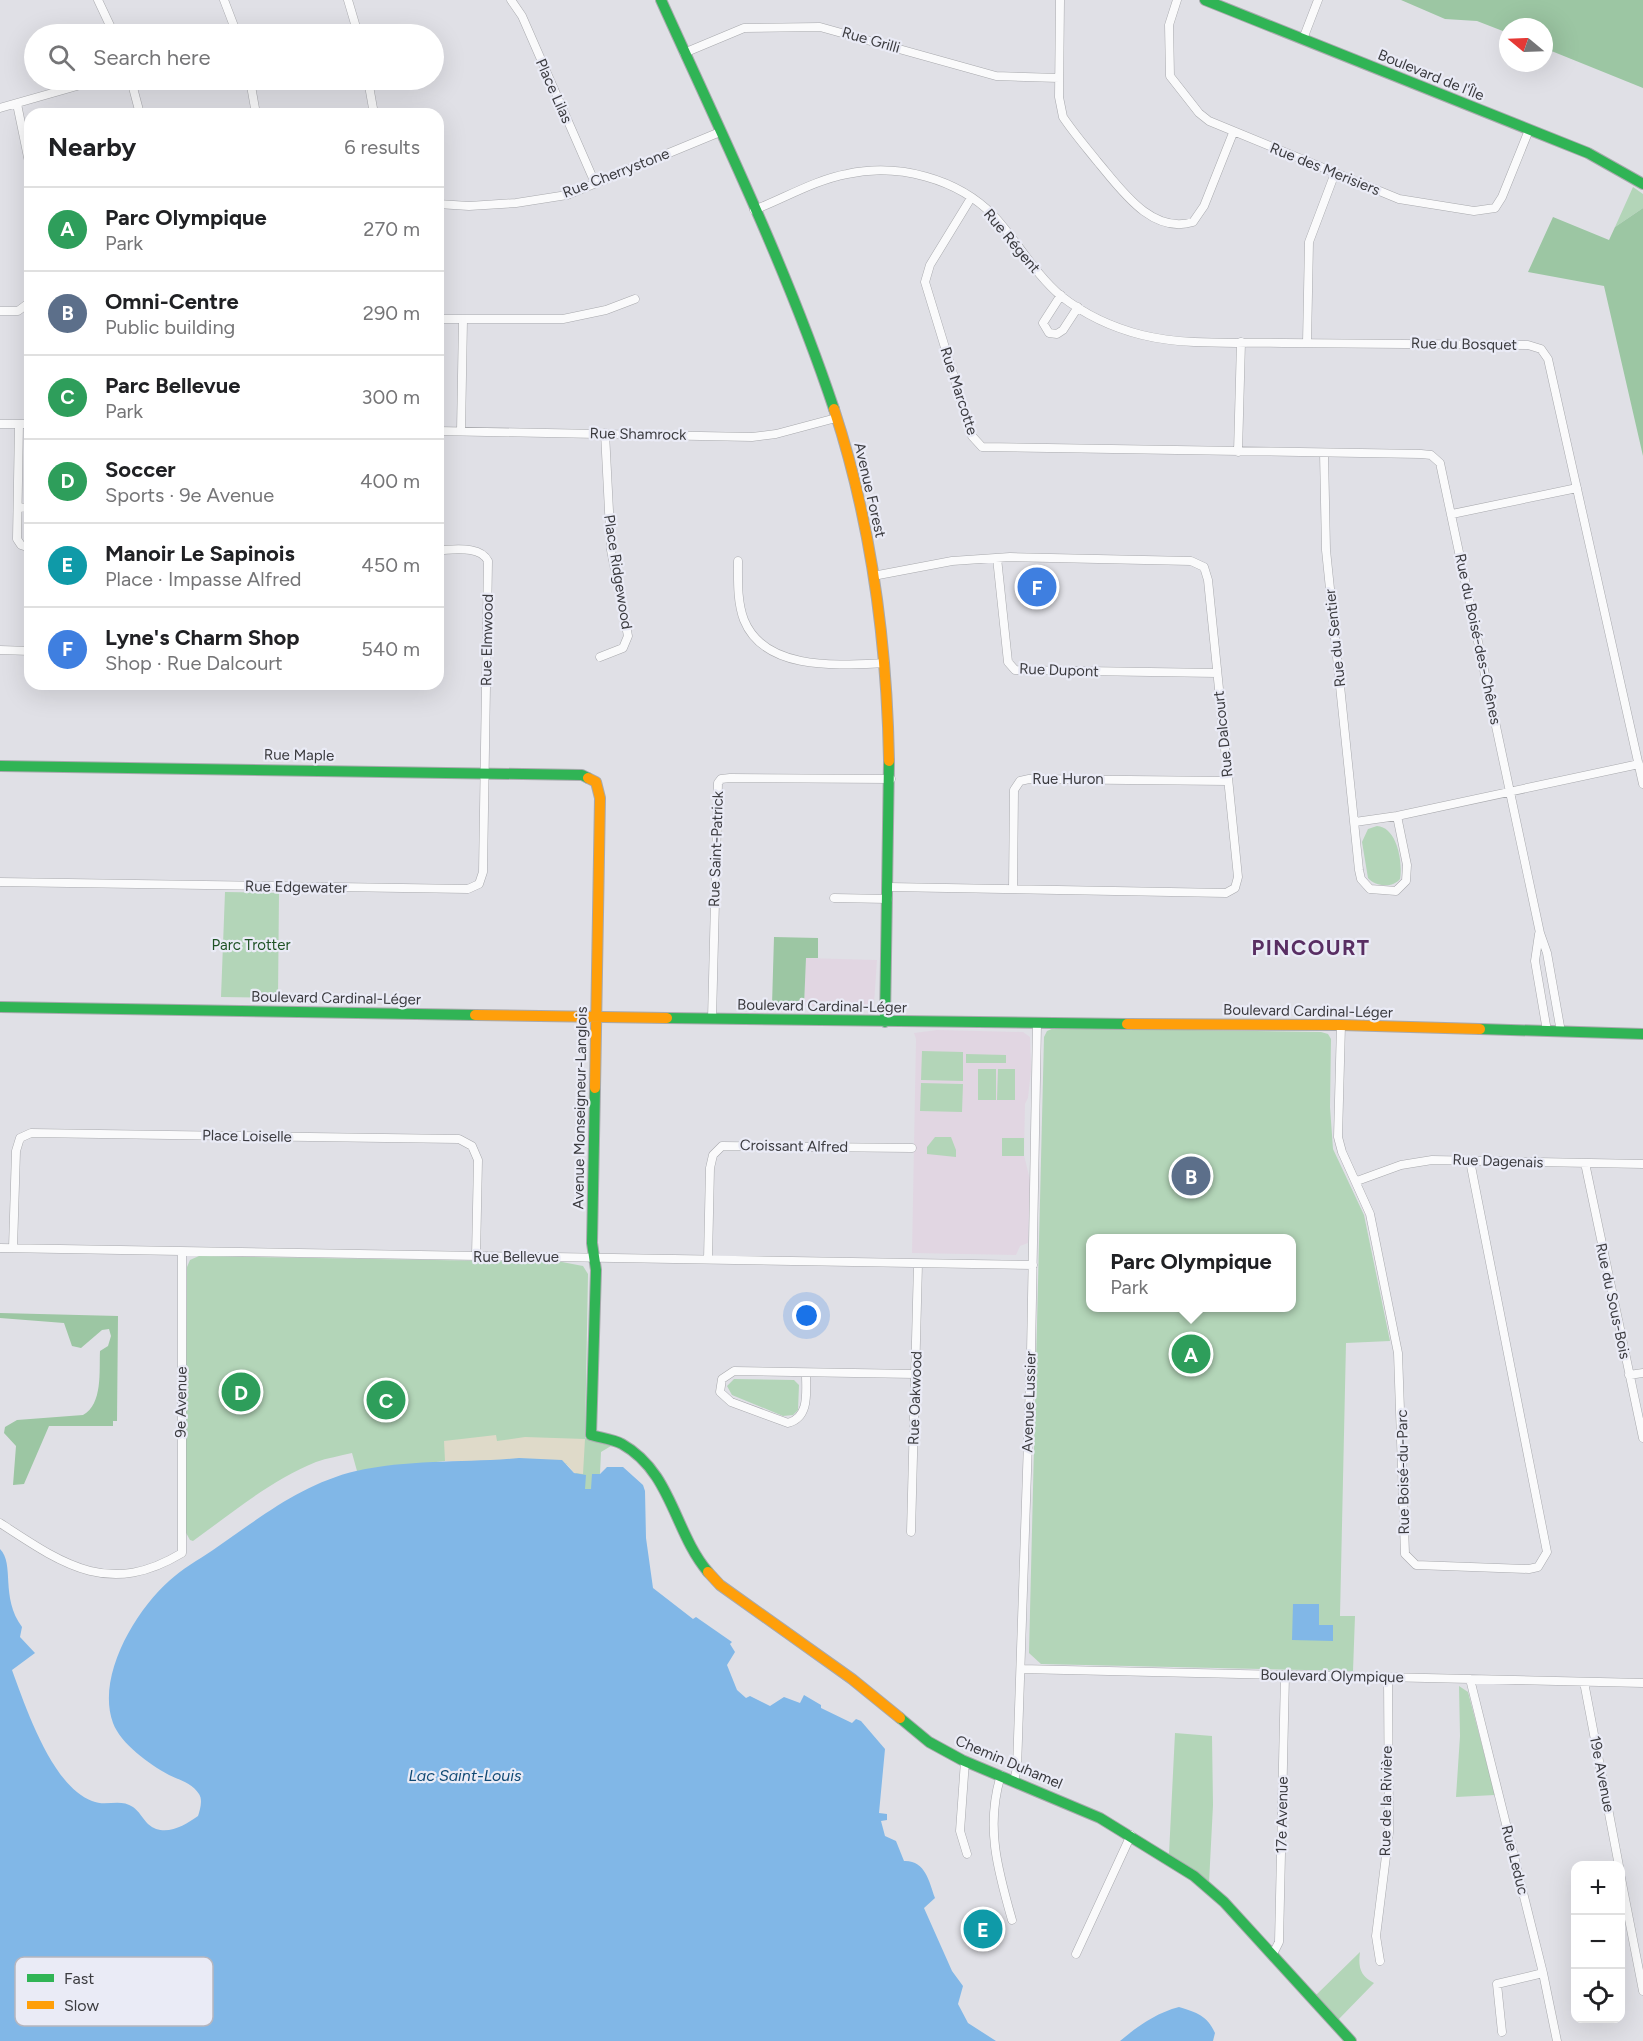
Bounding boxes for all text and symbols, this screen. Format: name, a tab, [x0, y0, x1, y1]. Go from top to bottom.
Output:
north arrow	[1499, 18, 1553, 72]
street label: Rue Grilli	[840, 23, 902, 57]
search box	[24, 24, 444, 90]
icon: search	[45, 41, 78, 74]
text: Search here	[93, 44, 211, 71]
street label: Boulevard de l'Île	[1375, 46, 1487, 104]
street label: Place Lilas	[532, 56, 576, 126]
text: Nearby	[48, 131, 136, 163]
text: 6 results	[344, 135, 420, 159]
street label: Rue des Merisiers	[1267, 139, 1383, 199]
street label: Rue Cherrystone	[560, 144, 672, 202]
text: Parc Olympique	[105, 204, 267, 231]
street label: Rue Régent	[980, 205, 1044, 277]
text: A	[60, 217, 75, 241]
text: 270 m	[363, 217, 420, 241]
text: Park	[105, 231, 143, 255]
text: Omni-Centre	[105, 288, 239, 315]
text: B	[61, 301, 74, 325]
text: 290 m	[363, 301, 420, 325]
text: Public building	[105, 315, 235, 339]
street label: Rue du Bosquet	[1411, 334, 1518, 354]
street label: Rue Marcotte	[936, 345, 982, 437]
text: Parc Bellevue	[105, 372, 240, 399]
text: C	[60, 385, 75, 409]
text: 300 m	[362, 385, 420, 409]
text: Park	[105, 399, 143, 423]
street label: Rue Shamrock	[589, 424, 687, 444]
street label: Avenue Forest	[850, 441, 890, 540]
text: Soccer	[105, 456, 176, 483]
text: D	[61, 469, 75, 493]
text: 400 m	[360, 469, 420, 493]
text: Sports · 9e Avenue	[105, 483, 274, 507]
street label: Place Ridgewood	[600, 513, 636, 631]
text: Manoir Le Sapinois	[105, 540, 295, 567]
street label: Rue du Boisé-des-Chênes	[1451, 552, 1505, 726]
text: E	[62, 553, 73, 577]
text: 450 m	[361, 553, 420, 577]
pin: F	[1018, 564, 1056, 610]
text: Place · Impasse Alfred	[105, 567, 302, 591]
street label: Rue du Sentier	[1321, 588, 1349, 688]
street label: Rue Elmwood	[477, 594, 497, 686]
text: Lyne's Charm Shop	[105, 624, 300, 651]
text: F	[62, 637, 73, 661]
text: 540 m	[361, 637, 420, 661]
text: Shop · Rue Dalcourt	[105, 651, 283, 675]
street label: Rue Dupont	[1019, 660, 1100, 680]
street label: Rue Dalcourt	[1209, 690, 1236, 778]
street label: Rue Maple	[264, 745, 334, 765]
street label: Rue Huron	[1032, 770, 1104, 788]
street label: Rue Saint-Patrick	[705, 790, 727, 907]
street label: Rue Edgewater	[245, 877, 347, 897]
district label: PINCOURT	[1251, 935, 1371, 960]
park label: Parc Trotter	[212, 936, 291, 954]
street label: Boulevard Cardinal-Léger	[251, 988, 421, 1008]
street label: Boulevard Cardinal-Léger	[737, 996, 907, 1016]
street label: Boulevard Cardinal-Léger	[1223, 1001, 1393, 1021]
street label: Avenue Monseigneur-Langlois	[569, 1006, 591, 1210]
street label: Place Loiselle	[202, 1126, 292, 1146]
street label: Croissant Alfred	[740, 1136, 848, 1156]
street label: Rue Dagenais	[1452, 1150, 1544, 1172]
pin: B	[1172, 1154, 1210, 1198]
popup	[1086, 1234, 1296, 1312]
street label: Rue du Sous-Bois	[1592, 1241, 1634, 1361]
street label: Rue Bellevue	[473, 1248, 559, 1266]
text: Parc Olympique	[1110, 1248, 1272, 1275]
text: Park	[1110, 1275, 1148, 1299]
your location	[792, 1301, 821, 1330]
pin: A	[1172, 1332, 1210, 1376]
street label: Rue Oakwood	[904, 1351, 926, 1445]
street label: Avenue Lussier	[1018, 1351, 1040, 1453]
street label: 9e Avenue	[171, 1366, 191, 1438]
pin: D	[222, 1370, 260, 1414]
pin: C	[366, 1378, 406, 1422]
street label: Rue Boisé-du-Parc	[1393, 1409, 1413, 1535]
street label: Boulevard Olympique	[1260, 1666, 1404, 1686]
street label: Chemin Duhamel	[953, 1731, 1065, 1793]
street label: 19e Avenue	[1586, 1734, 1618, 1814]
street label: Rue de la Rivière	[1376, 1746, 1396, 1856]
water label: Lac Saint-Louis	[409, 1766, 522, 1785]
street label: 17e Avenue	[1272, 1776, 1292, 1854]
street label: Rue Leduc	[1498, 1823, 1532, 1897]
map controls	[1571, 1861, 1625, 2023]
button: +	[1571, 1861, 1625, 1915]
pin: E	[964, 1906, 1002, 1952]
button: −	[1571, 1915, 1625, 1969]
legend	[15, 1957, 213, 2026]
text: Fast	[64, 1969, 94, 1988]
button: locate	[1571, 1969, 1625, 2023]
text: Slow	[64, 1996, 99, 2015]

